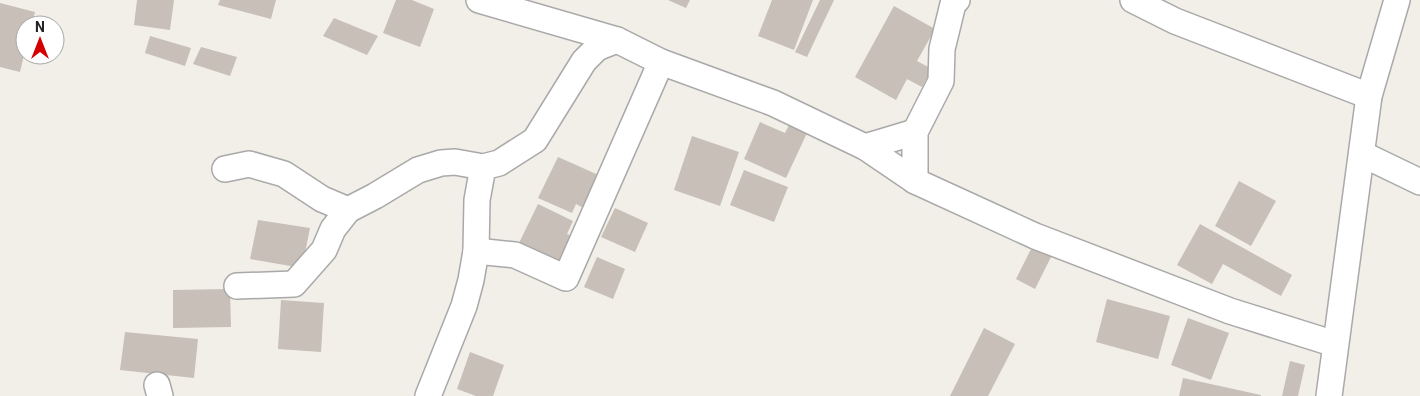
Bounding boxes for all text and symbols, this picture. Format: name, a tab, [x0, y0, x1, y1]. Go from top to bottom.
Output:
north arrow	[15, 15, 65, 65]
text: N	[35, 19, 45, 35]

